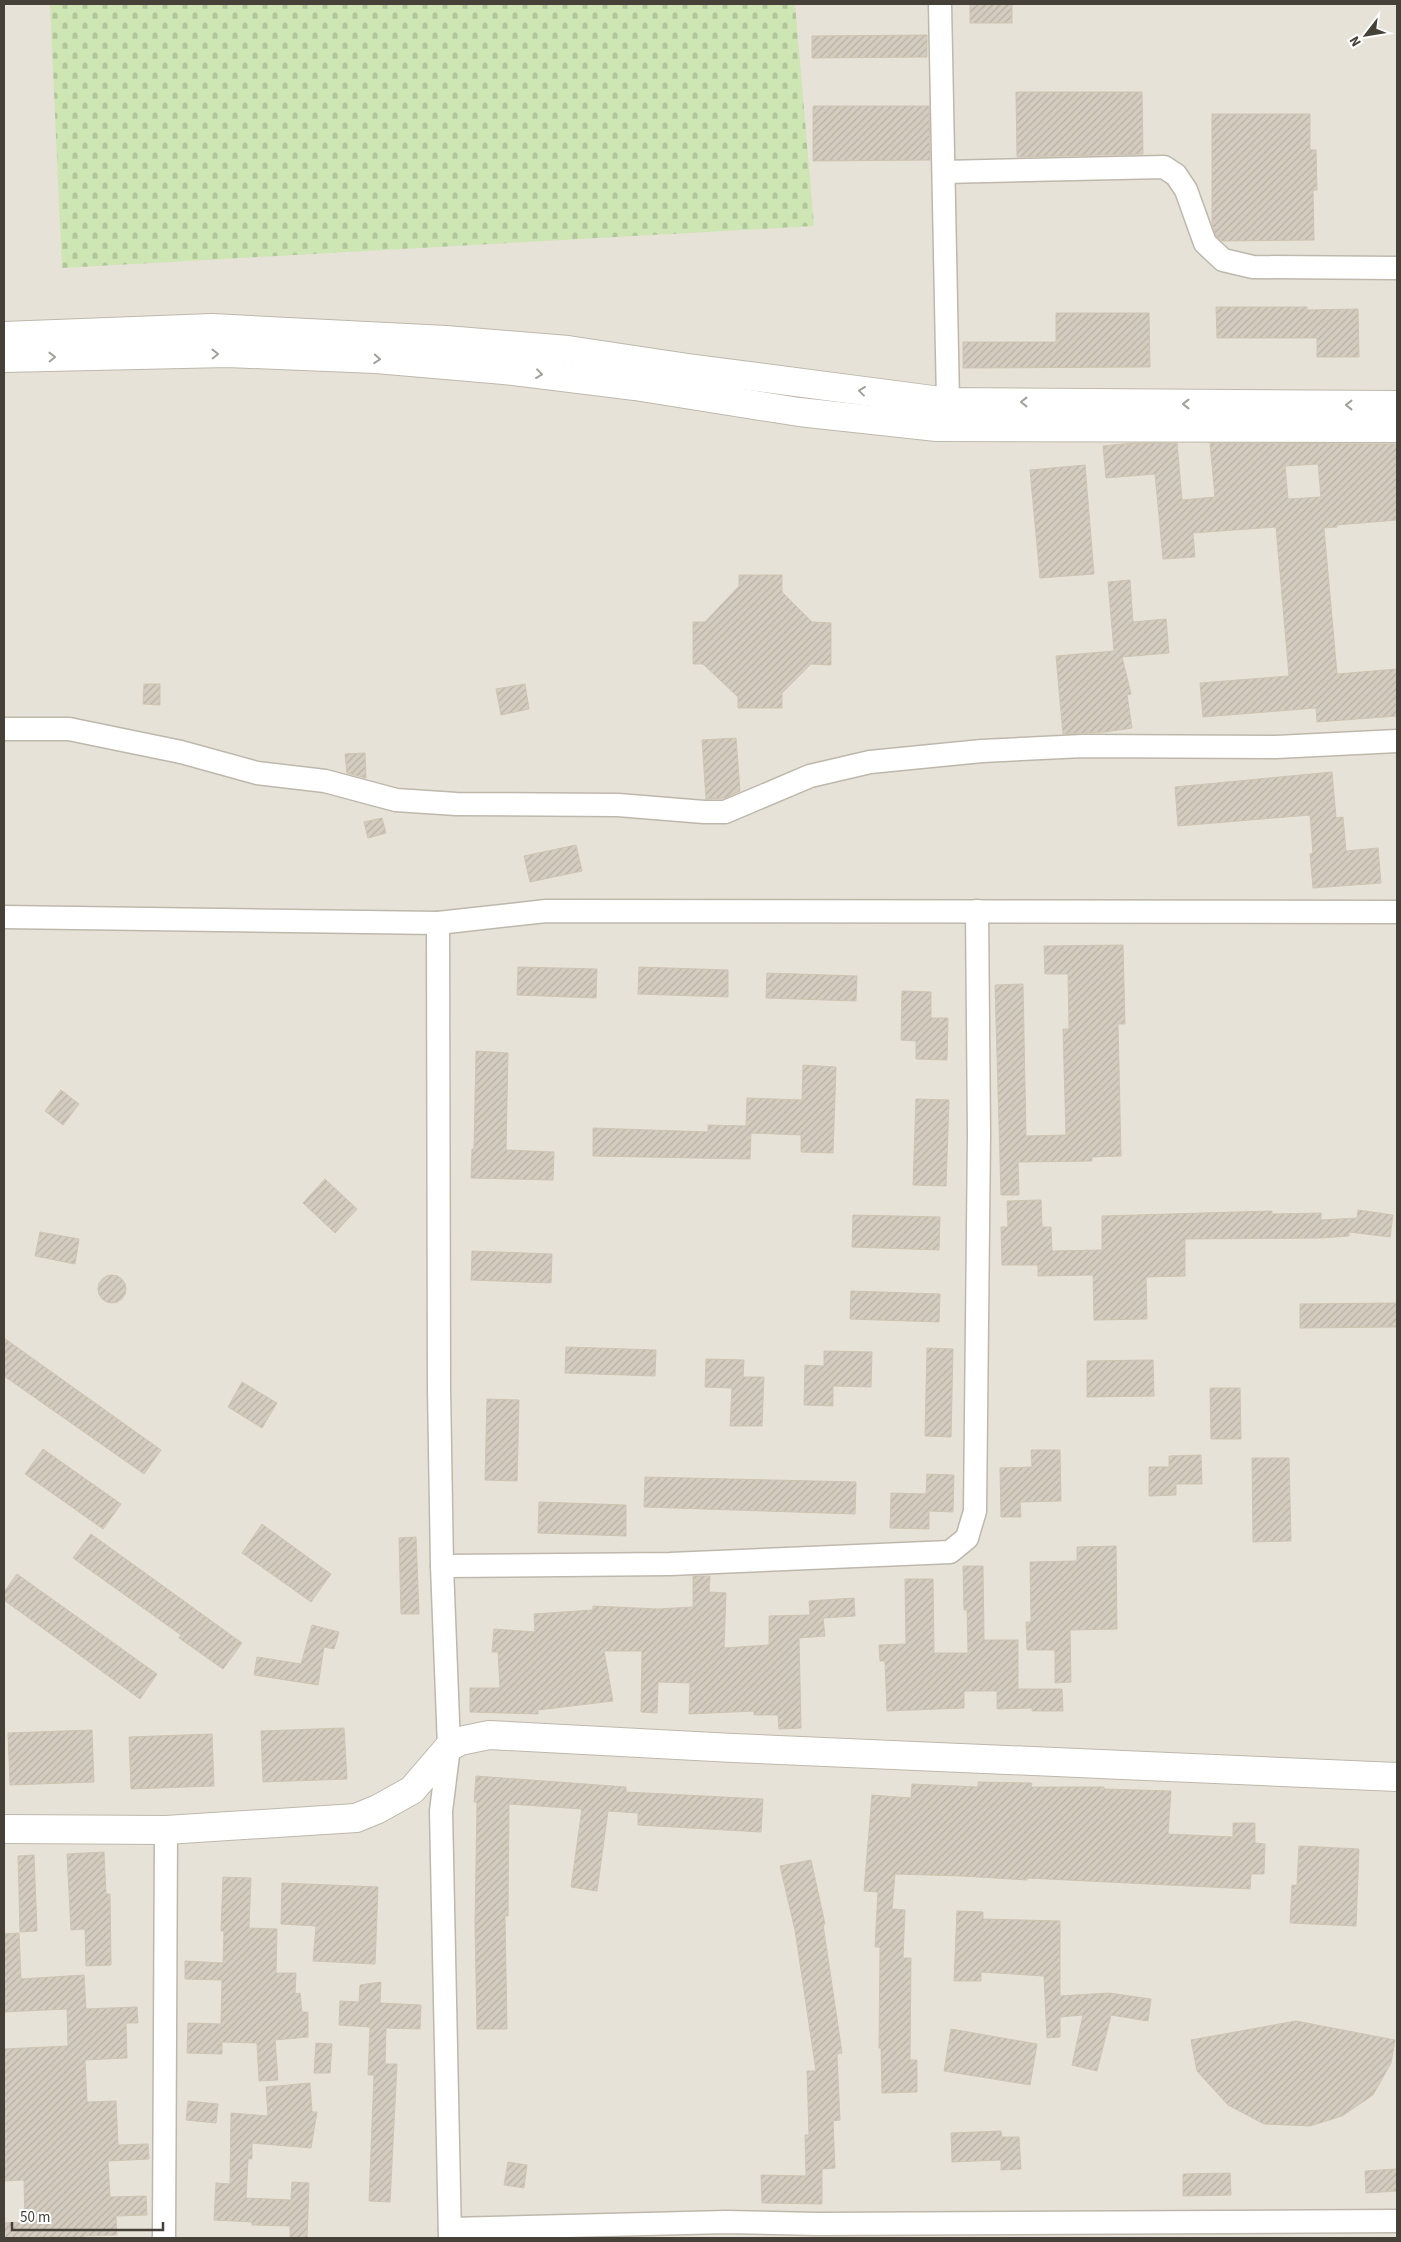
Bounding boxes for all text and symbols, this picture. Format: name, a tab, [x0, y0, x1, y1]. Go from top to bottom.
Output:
north arrow	[1341, 10, 1391, 60]
text: N	[1345, 32, 1367, 50]
one-way arrow	[212, 349, 219, 359]
one-way arrow	[49, 351, 57, 362]
one-way arrow	[374, 354, 382, 365]
one-way arrow	[535, 368, 543, 379]
one-way arrow	[857, 386, 865, 397]
one-way arrow	[1019, 397, 1027, 408]
one-way arrow	[1182, 399, 1190, 409]
one-way arrow	[1344, 400, 1352, 410]
scale bar	[12, 2200, 164, 2232]
text: 50 m	[20, 2207, 50, 2228]

